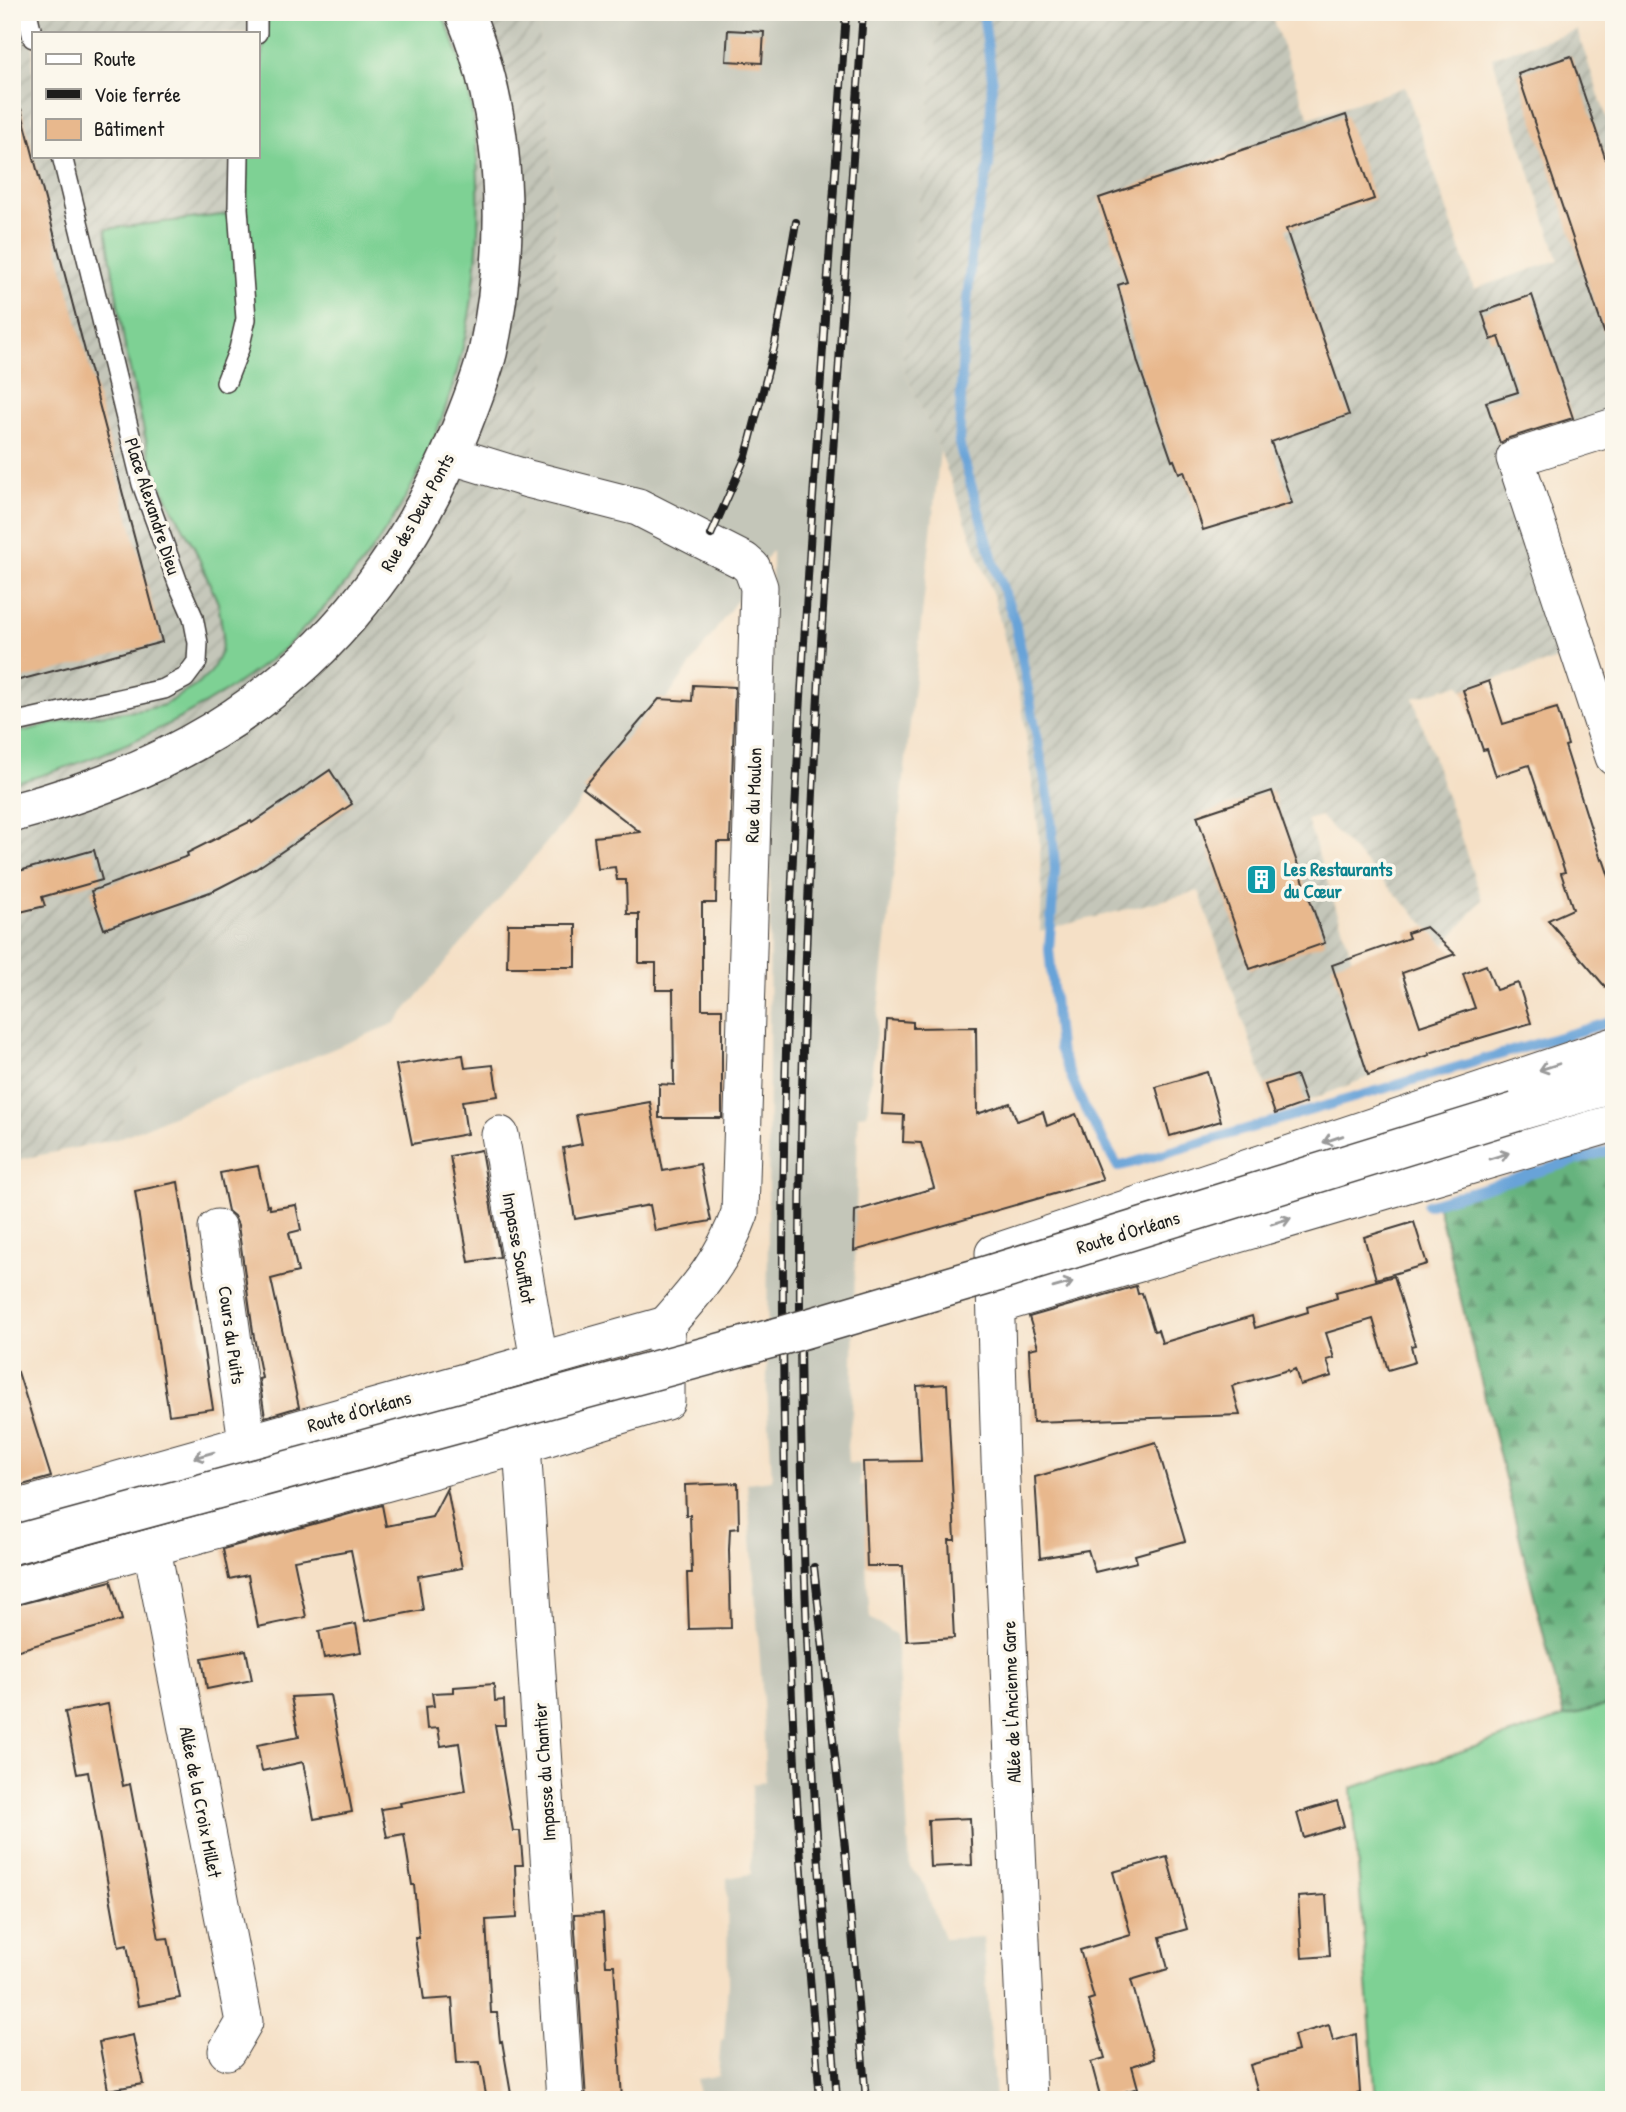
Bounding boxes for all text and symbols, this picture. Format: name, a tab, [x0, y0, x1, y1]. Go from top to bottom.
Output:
legend	[32, 32, 259, 158]
text: Route	[94, 44, 136, 73]
text: Voie ferrée	[94, 80, 181, 109]
text: Bâtiment	[94, 114, 165, 143]
street label: Place Alexandre Dieu	[119, 434, 188, 578]
street label: Rue des Deux Ponts	[374, 448, 460, 576]
street label: Rue du Moulon	[738, 747, 768, 843]
place label: Les Restaurants du Cœur	[1284, 856, 1393, 904]
building icon: Les Restaurants du Cœur	[1244, 863, 1278, 897]
one-way arrow	[1538, 1061, 1560, 1074]
one-way arrow	[1323, 1134, 1345, 1147]
one-way arrow	[1488, 1149, 1510, 1162]
street label: Impasse Soufflot	[496, 1190, 542, 1306]
street label: Route d'Orléans	[1073, 1204, 1183, 1260]
one-way arrow	[1270, 1214, 1292, 1227]
one-way arrow	[1051, 1278, 1073, 1291]
street label: Cours du Puits	[212, 1284, 252, 1386]
street label: Route d'Orléans	[304, 1384, 414, 1438]
one-way arrow	[193, 1449, 215, 1462]
street label: Allée de l'Ancienne Gare	[995, 1620, 1027, 1783]
street label: Impasse du Chantier	[526, 1701, 562, 1842]
street label: Allée de la Croix Millet	[174, 1724, 228, 1880]

